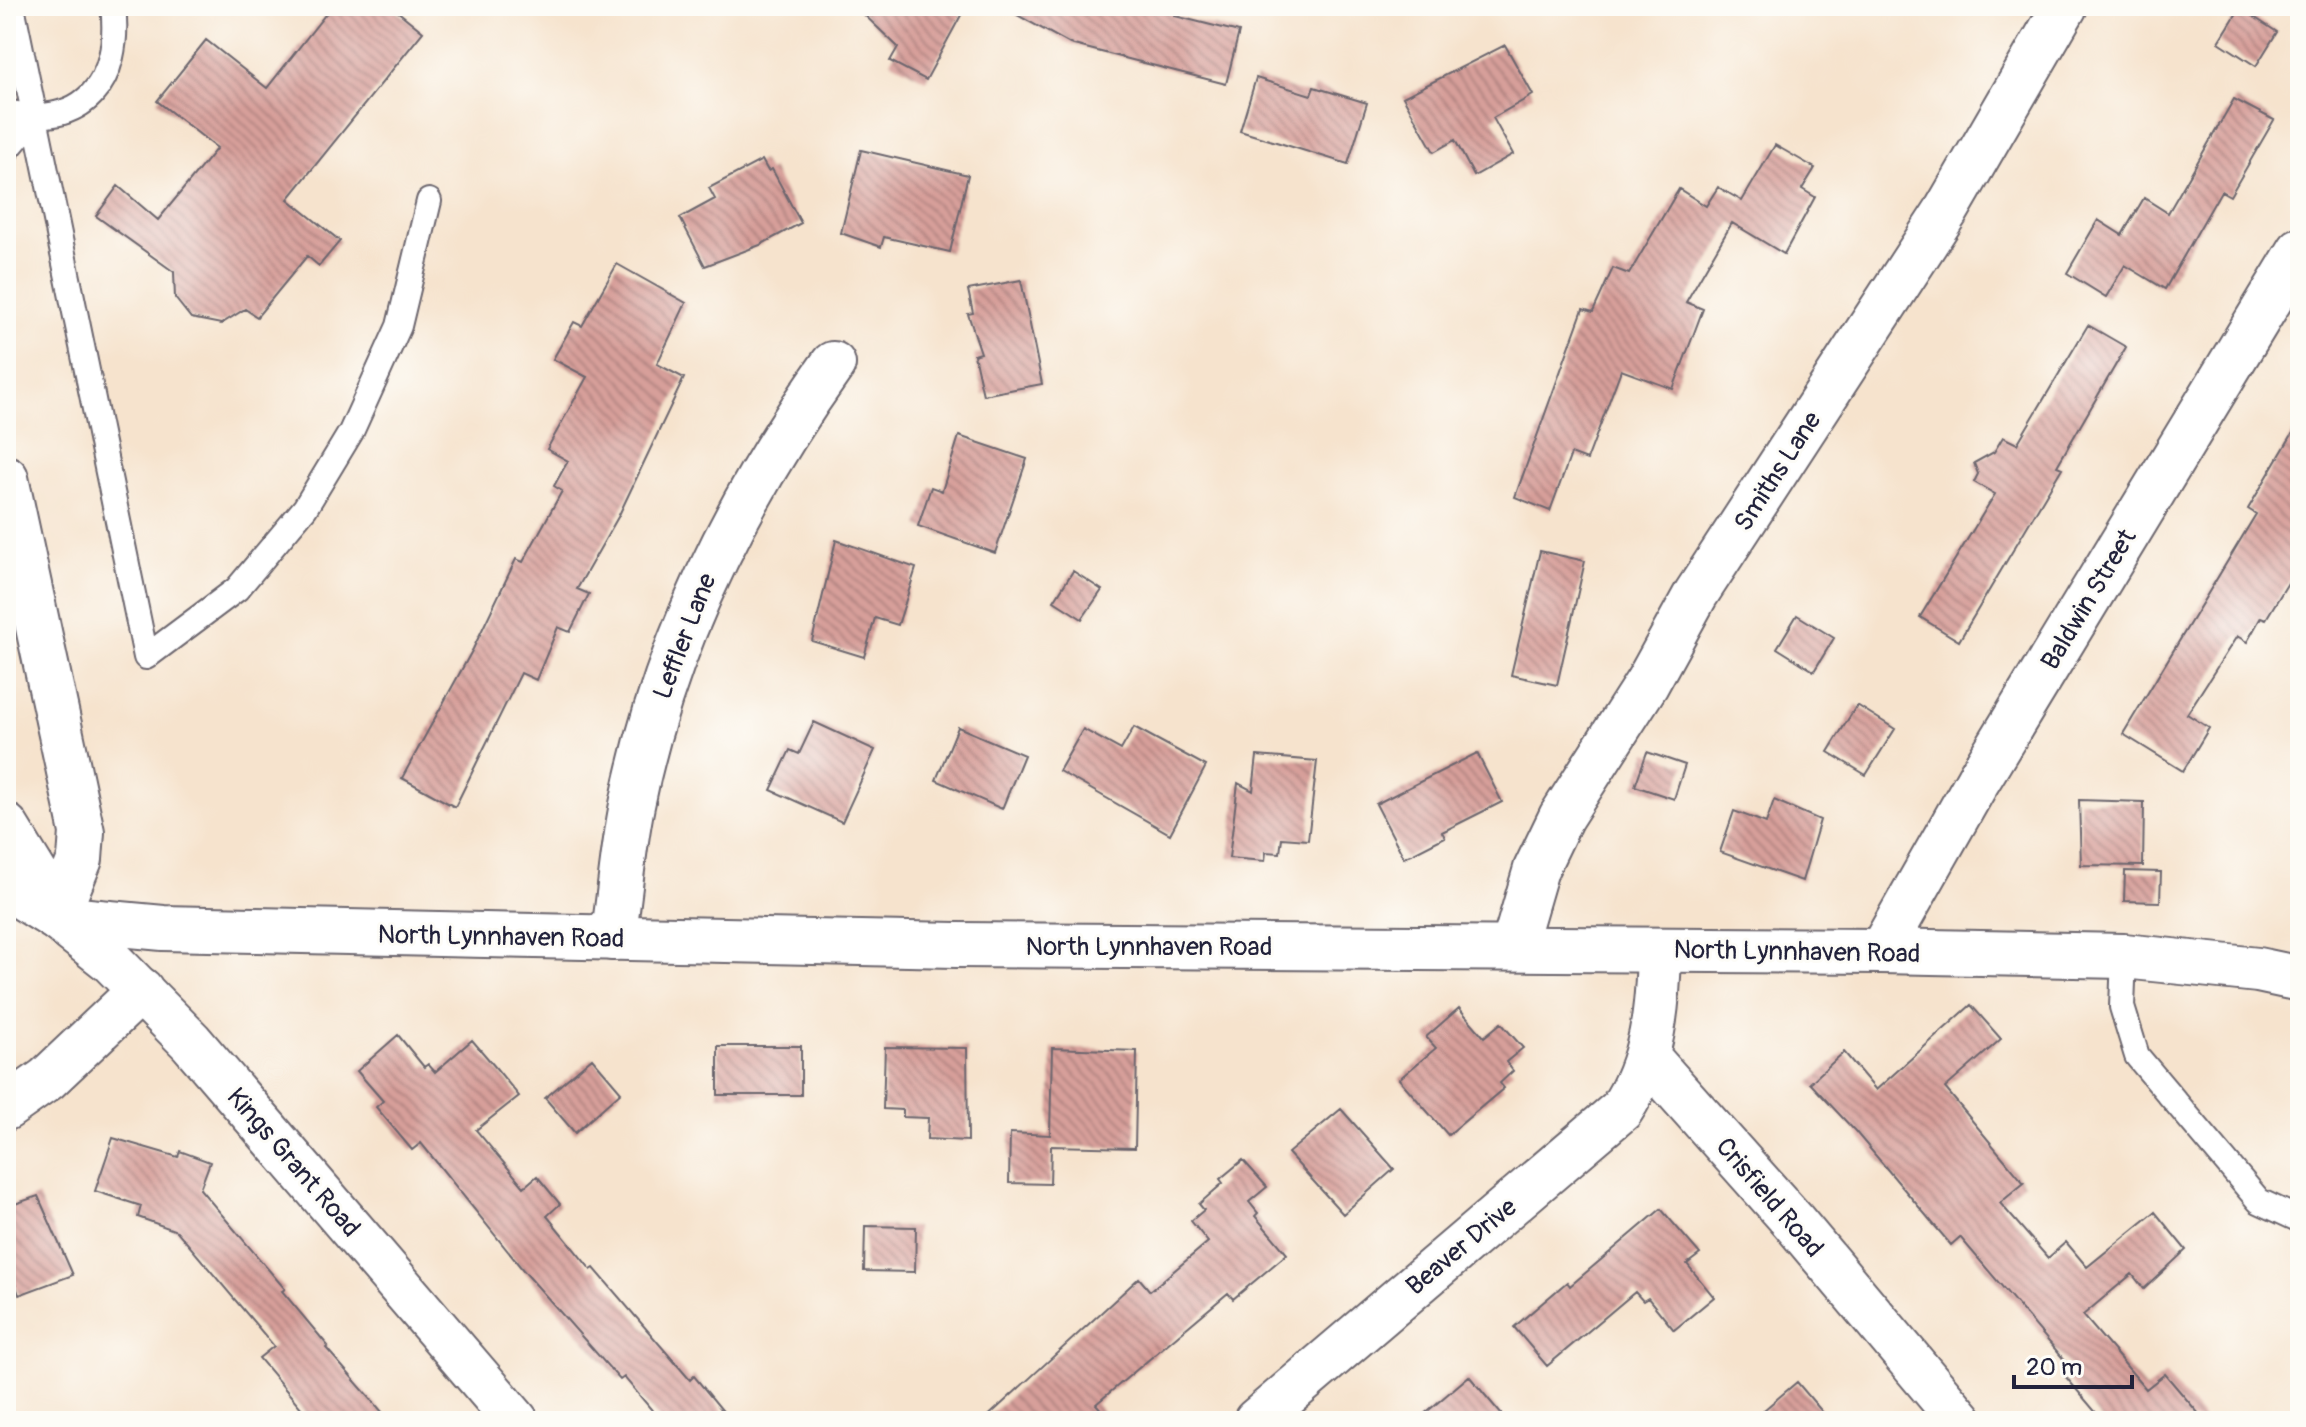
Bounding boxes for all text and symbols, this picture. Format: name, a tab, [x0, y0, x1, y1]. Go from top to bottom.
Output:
street label: Smiths Lane	[1727, 406, 1828, 537]
street label: Baldwin Street	[2034, 523, 2144, 676]
street label: Leffler Lane	[646, 569, 724, 704]
street label: North Lynnhaven Road	[377, 919, 625, 955]
street label: North Lynnhaven Road	[1026, 931, 1272, 963]
street label: North Lynnhaven Road	[1673, 934, 1921, 970]
street label: Kings Grant Road	[220, 1081, 367, 1244]
street label: Crisfield Road	[1709, 1131, 1830, 1264]
street label: Beaver Drive	[1400, 1191, 1524, 1302]
scale bar	[2014, 1339, 2132, 1389]
text: 20 m	[2026, 1353, 2082, 1382]

